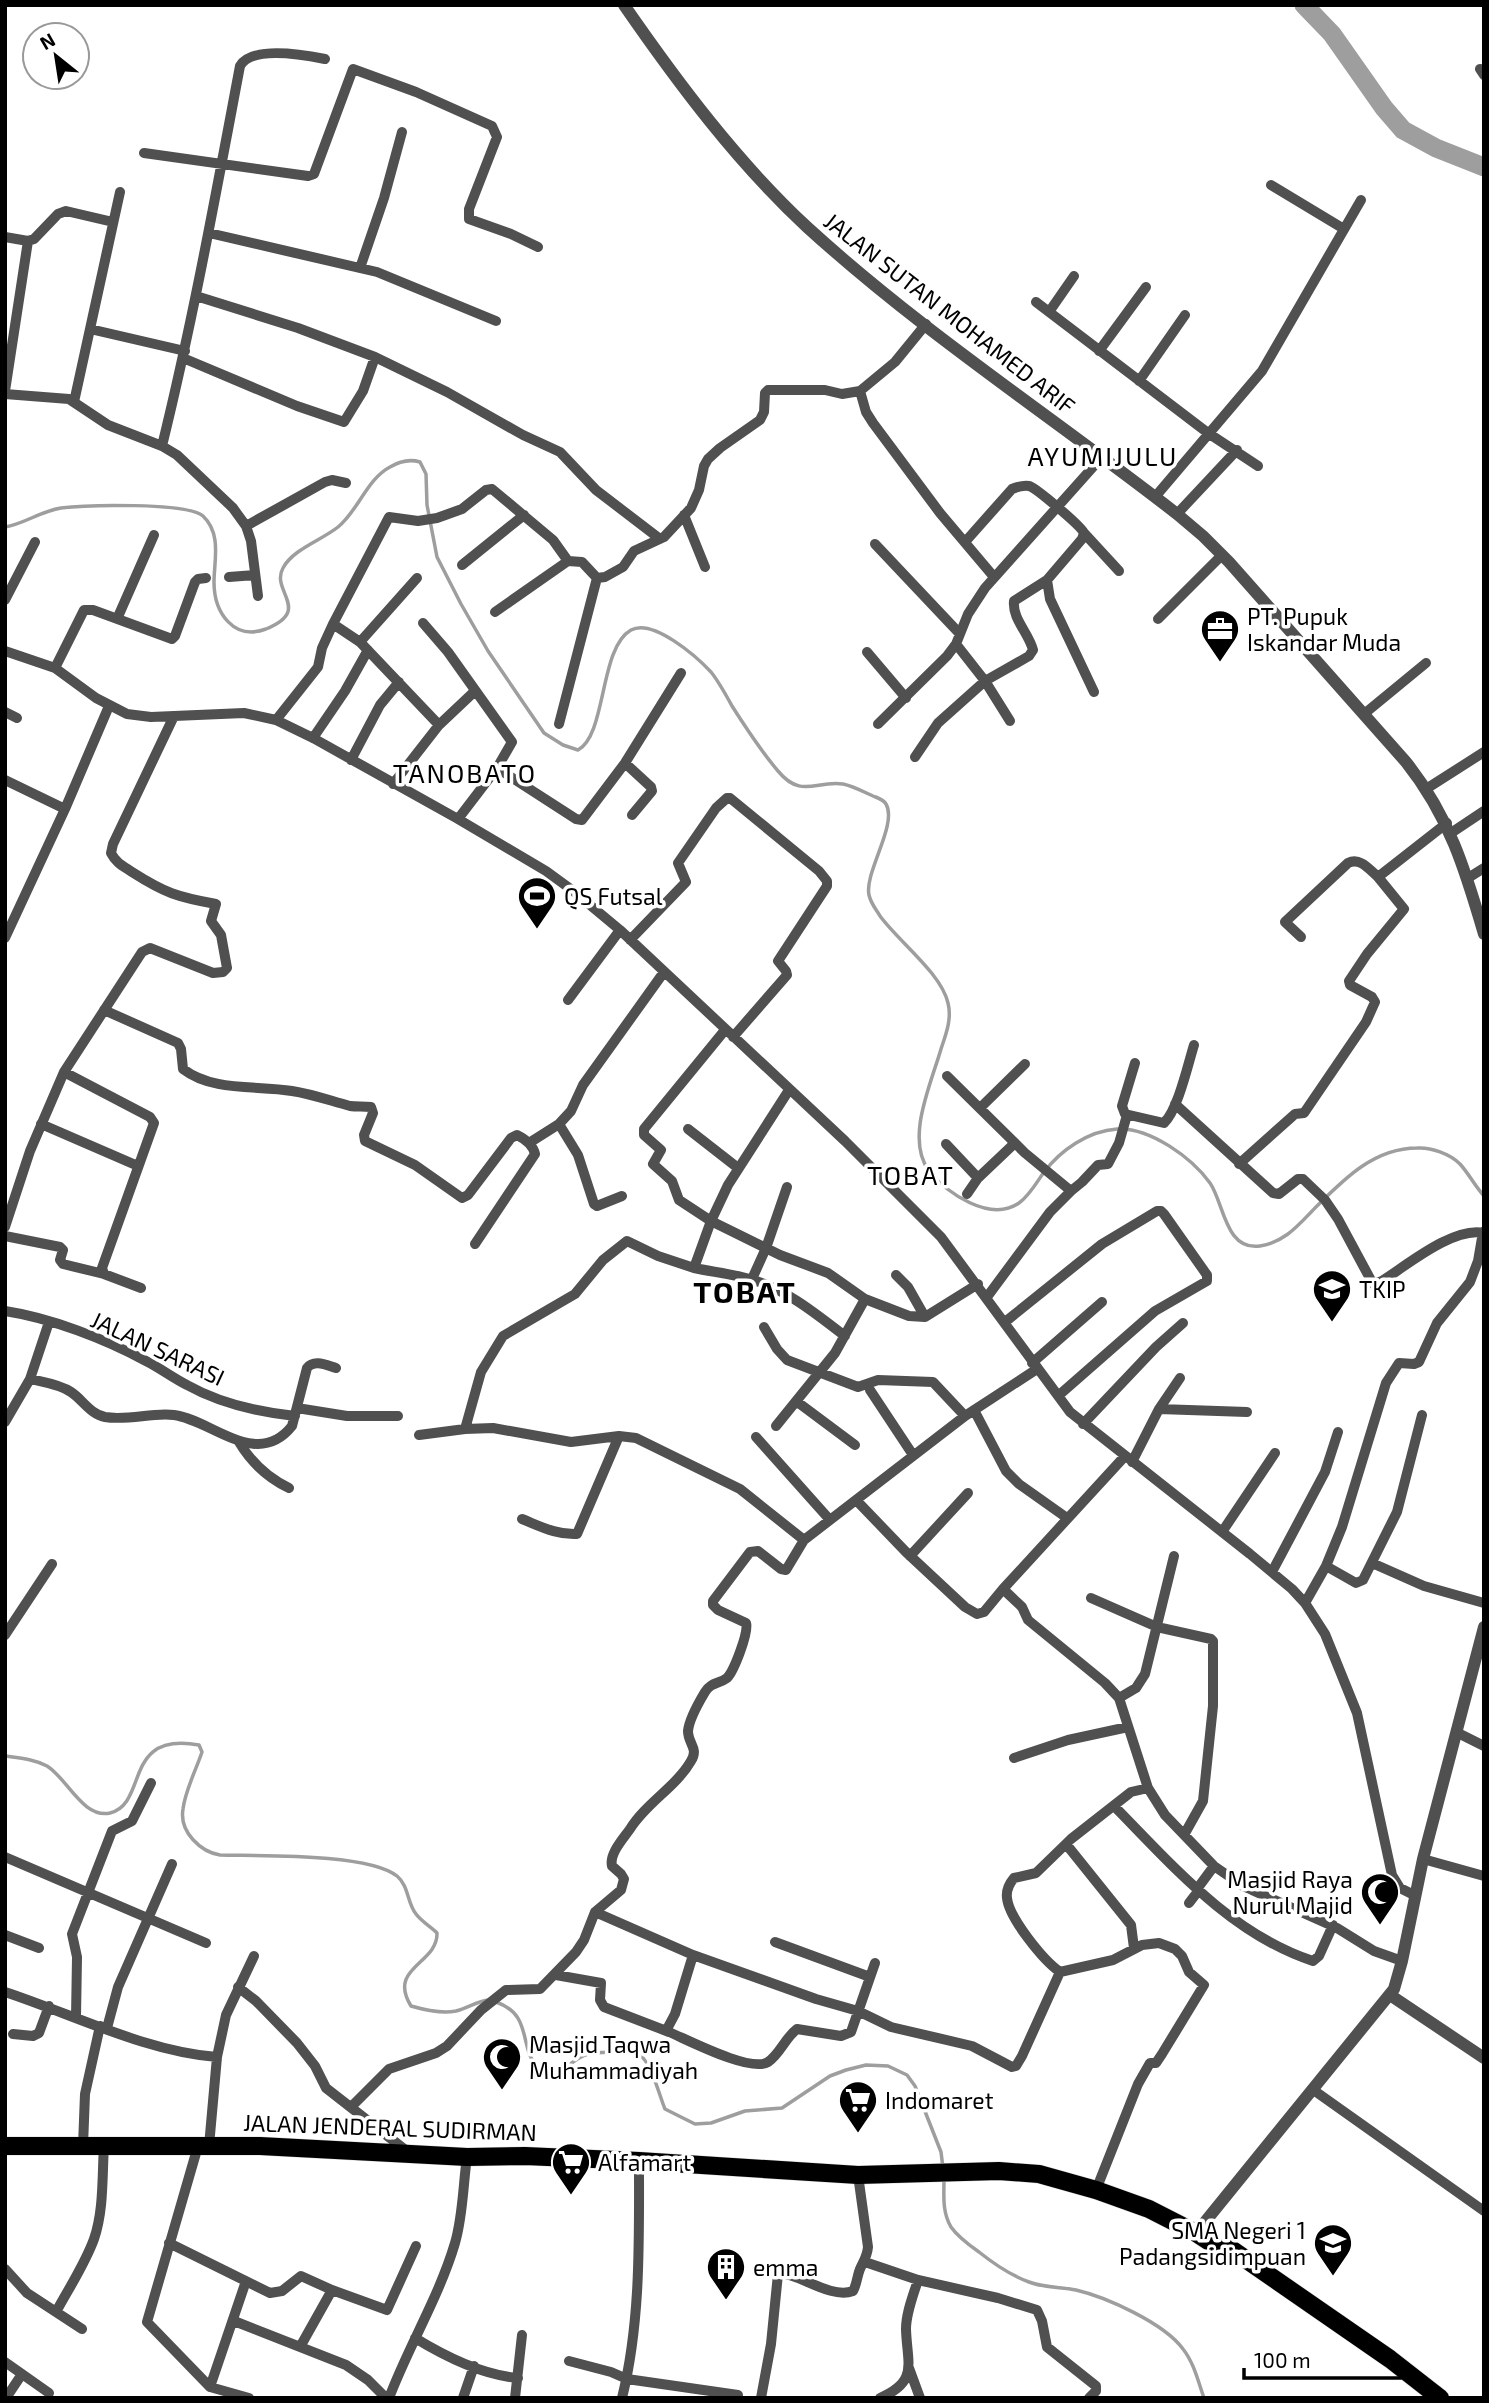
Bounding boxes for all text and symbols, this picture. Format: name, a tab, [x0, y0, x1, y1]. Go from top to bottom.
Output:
north arrow	[21, 21, 91, 91]
text: N	[36, 27, 59, 54]
street label: JALAN SUTAN MOHAMED ARIF	[819, 206, 1081, 420]
district label: AYUMIJULU	[1028, 440, 1178, 471]
place label: PT. Pupuk Iskandar Muda	[1247, 602, 1401, 656]
office icon: PT. Pupuk Iskandar Muda	[1199, 608, 1241, 663]
district label: TANOBATO	[393, 757, 537, 788]
sports icon: QS Futsal	[516, 875, 558, 930]
place label: QS Futsal	[564, 882, 663, 910]
district label: TOBAT	[867, 1159, 955, 1190]
school or university icon: TKIP	[1311, 1268, 1353, 1323]
district label: TOBAT	[693, 1273, 797, 1309]
place label: TKIP	[1359, 1275, 1406, 1303]
street label: JALAN SARASI	[87, 1305, 229, 1391]
place label: Masjid Raya Nurul Majid	[1227, 1865, 1353, 1919]
mosque icon: Masjid Raya Nurul Majid	[1359, 1871, 1401, 1926]
place label: Masjid Taqwa Muhammadiyah	[529, 2030, 698, 2084]
mosque icon: Masjid Taqwa Muhammadiyah	[481, 2036, 523, 2091]
supermarket icon: Indomaret	[837, 2079, 879, 2134]
place label: Indomaret	[885, 2086, 994, 2114]
street label: JALAN JENDERAL SUDIRMAN	[243, 2108, 537, 2146]
supermarket icon: Alfamart	[550, 2141, 592, 2196]
place label: Alfamart	[598, 2148, 691, 2176]
place label: SMA Negeri 1 Padangsidimpuan	[1119, 2216, 1306, 2270]
school or university icon: SMA Negeri 1 Padangsidimpuan	[1312, 2222, 1354, 2277]
building icon: emma	[705, 2246, 747, 2301]
place label: emma	[753, 2253, 818, 2281]
scale bar	[1244, 2336, 1400, 2380]
text: 100 m	[1254, 2347, 1311, 2372]

